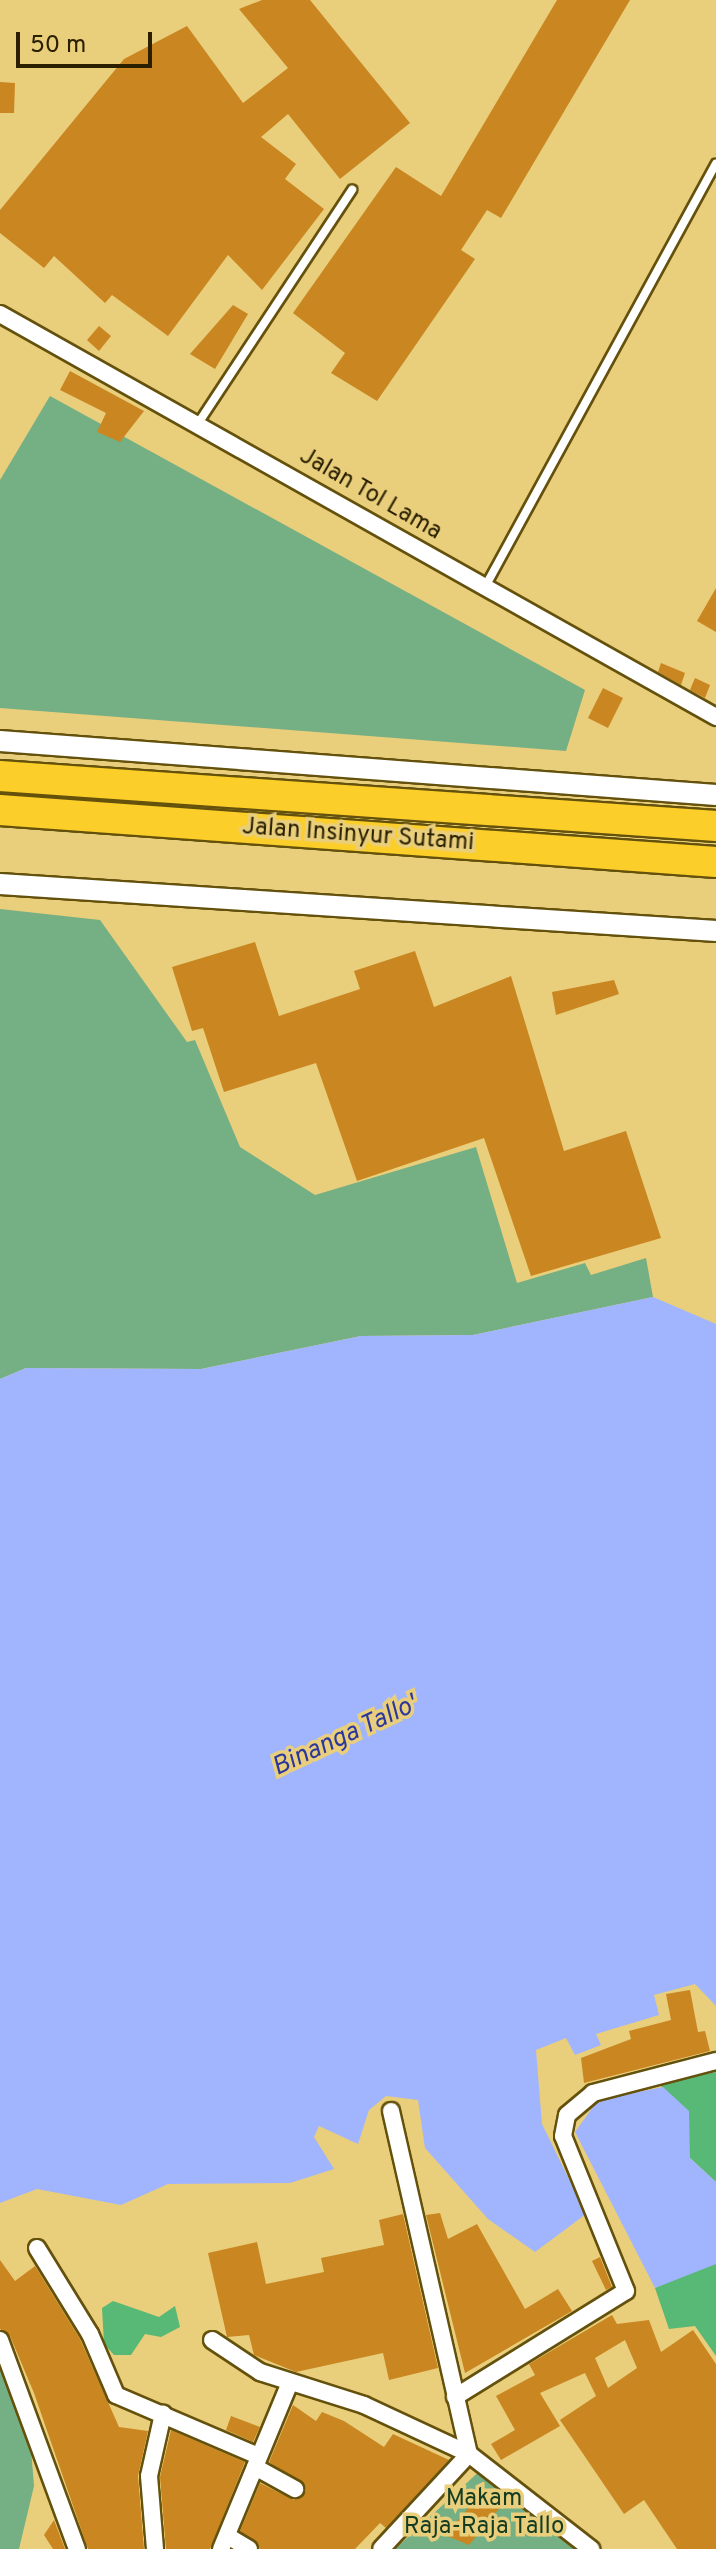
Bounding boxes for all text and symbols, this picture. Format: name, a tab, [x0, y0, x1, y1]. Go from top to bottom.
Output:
scale bar	[20, 16, 156, 66]
text: 50 m	[30, 31, 86, 61]
street label: Jalan Tol Lama	[293, 442, 447, 548]
street label: Jalan Insinyur Sutami	[241, 814, 475, 858]
water label: Binanga Tallo'	[267, 1690, 423, 1784]
park label: Makam Raja-Raja Tallo	[403, 2486, 565, 2542]

